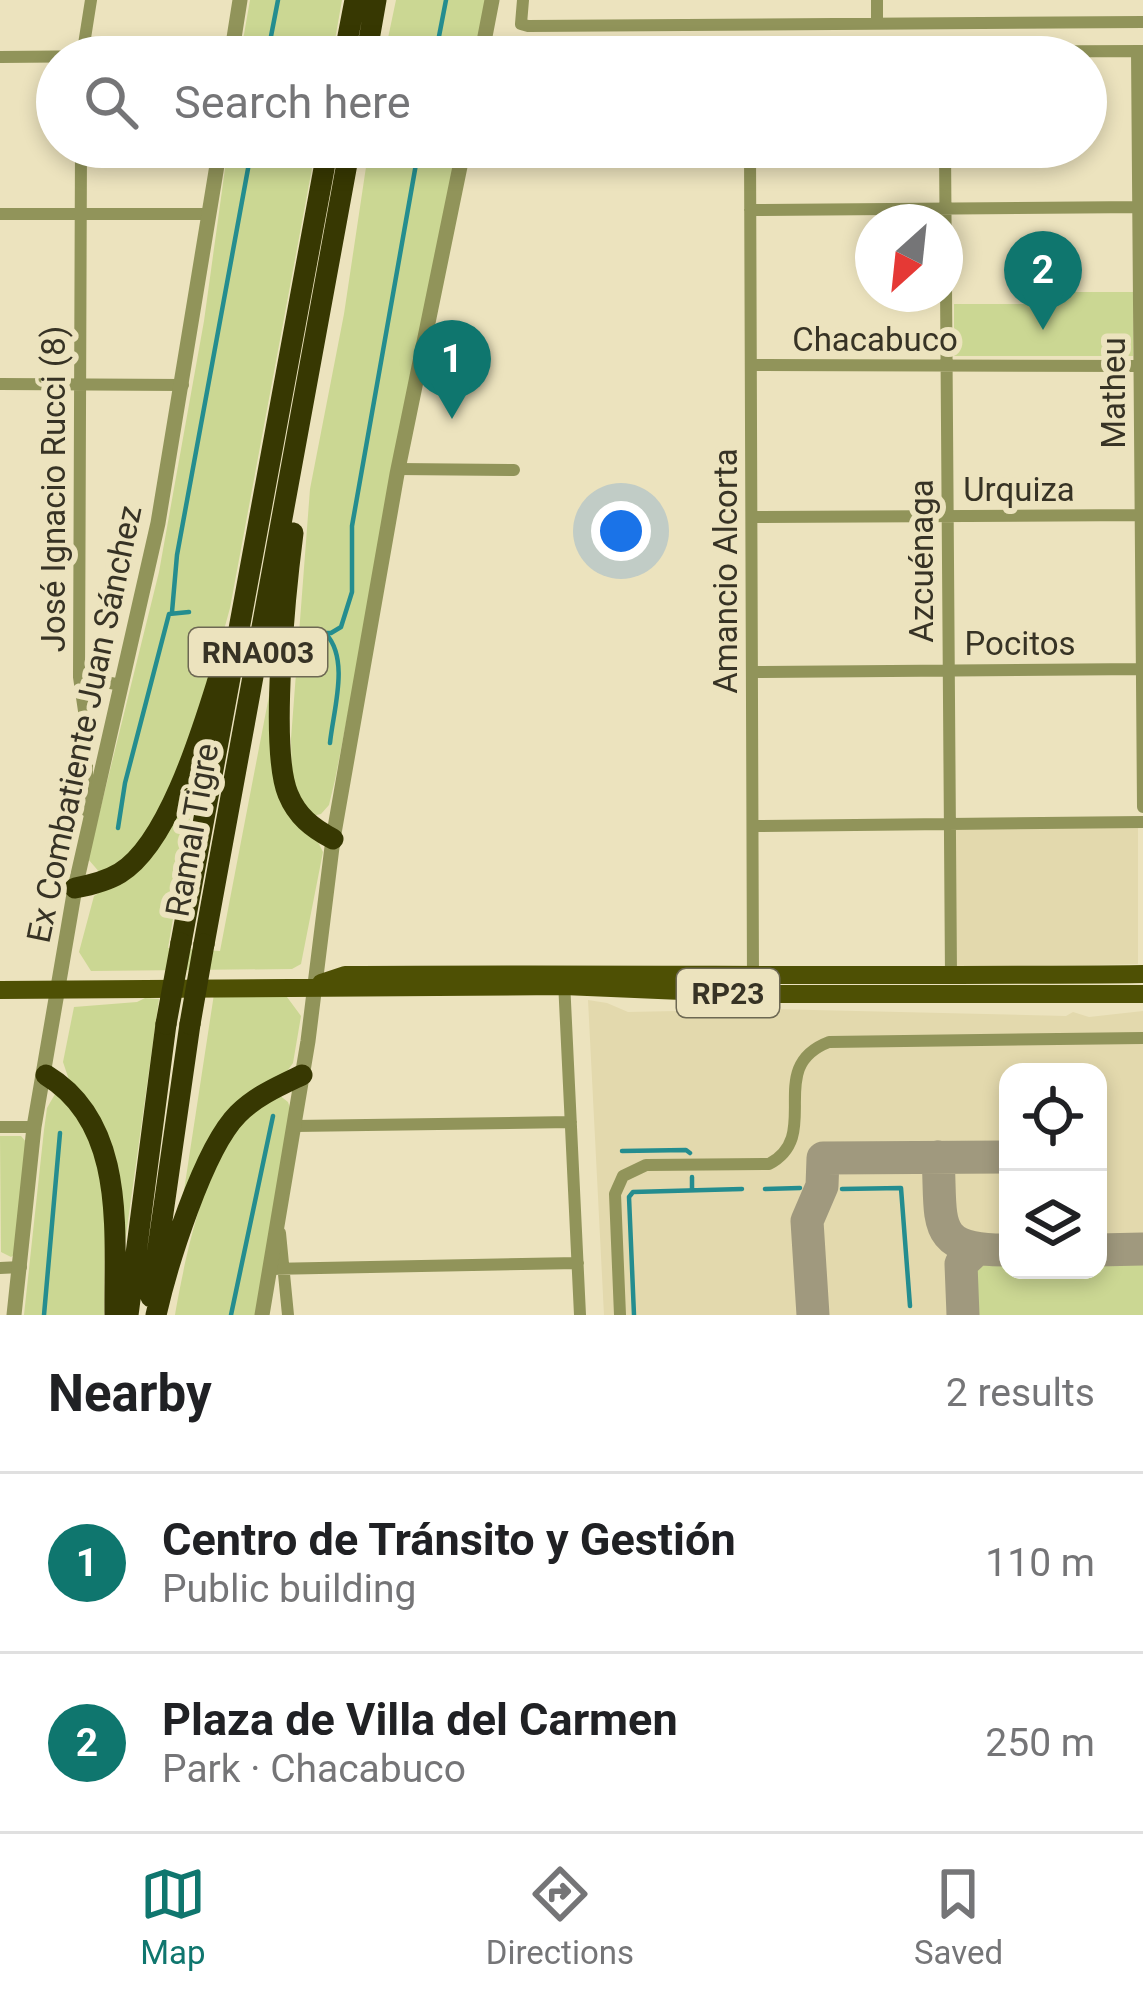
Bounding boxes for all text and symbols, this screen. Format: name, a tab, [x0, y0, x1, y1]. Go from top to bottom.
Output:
search box	[36, 36, 1107, 168]
icon: search	[78, 69, 144, 135]
text: Search here	[174, 76, 411, 129]
north arrow	[855, 204, 963, 312]
pin: 2	[1004, 231, 1082, 330]
pin: 1	[413, 320, 491, 419]
street label: Chacabuco	[792, 320, 958, 359]
street label: José Ignacio Rucci (8)	[34, 326, 73, 652]
street label: Matheu	[1094, 337, 1133, 449]
street label: Amancio Alcorta	[706, 448, 745, 694]
street label: Urquiza	[963, 470, 1075, 509]
street label: Azcuénaga	[902, 479, 941, 643]
your location	[591, 501, 651, 561]
street label: Ex Combatiente Juan Sánchez	[19, 502, 149, 946]
street label: Pocitos	[964, 624, 1076, 663]
road number: RNA003	[189, 628, 327, 676]
street label: Ramal Tigre	[158, 740, 226, 920]
road number: RP23	[677, 969, 779, 1017]
map controls	[999, 1063, 1107, 1279]
button: locate	[999, 1063, 1107, 1171]
button: layers	[999, 1171, 1107, 1279]
text: Nearby	[48, 1364, 212, 1423]
text: 2 results	[946, 1370, 1095, 1416]
text: Centro de Tránsito y Gestión	[162, 1513, 736, 1566]
text: 1	[76, 1540, 98, 1586]
text: 110 m	[985, 1540, 1095, 1586]
text: Public building	[162, 1566, 416, 1612]
text: Plaza de Villa del Carmen	[162, 1693, 678, 1746]
text: 2	[76, 1720, 98, 1766]
text: 250 m	[985, 1720, 1095, 1766]
text: Park · Chacabuco	[162, 1746, 466, 1792]
tab: Map	[140, 1861, 206, 1972]
tab: Directions	[486, 1861, 634, 1972]
tab: Saved	[914, 1861, 1003, 1972]

